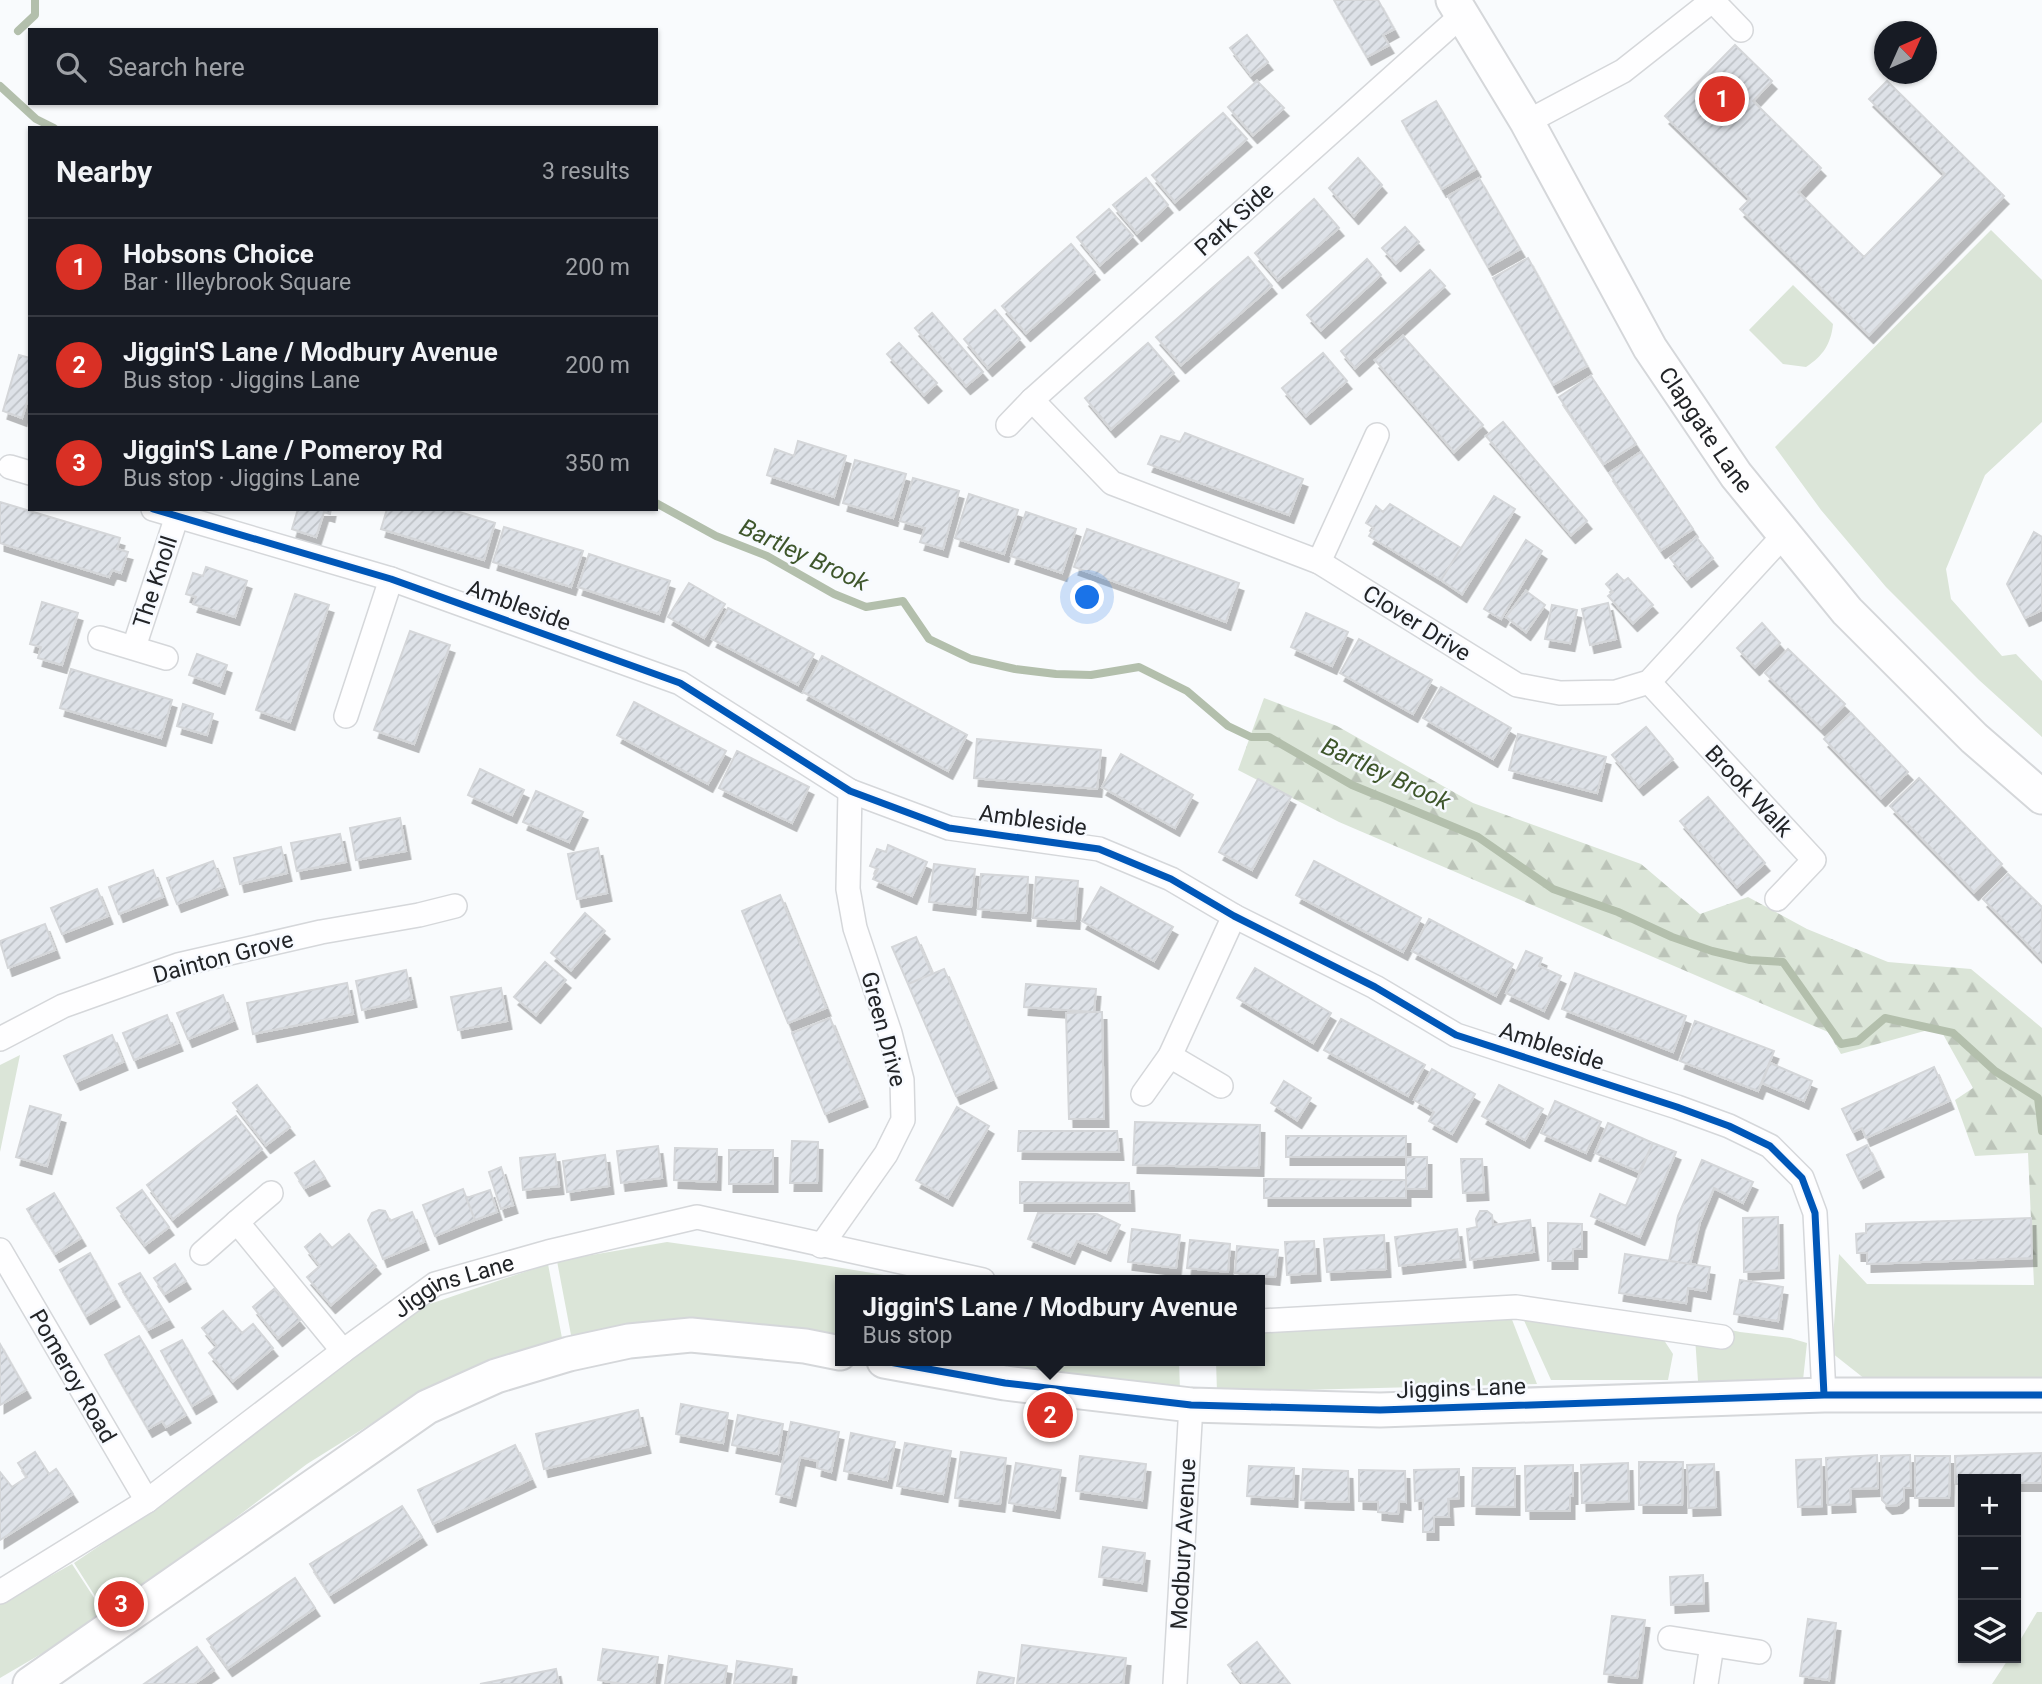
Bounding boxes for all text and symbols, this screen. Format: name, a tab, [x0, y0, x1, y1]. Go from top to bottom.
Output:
north arrow	[1874, 21, 1937, 84]
search box	[28, 28, 658, 105]
icon: search	[52, 48, 90, 86]
text: Search here	[108, 52, 245, 82]
pin: 1	[1699, 73, 1745, 125]
text: Nearby	[56, 154, 152, 189]
text: 3 results	[542, 158, 630, 185]
street label: Park Side	[1189, 177, 1279, 262]
text: Hobsons Choice	[123, 239, 314, 269]
text: 1	[72, 254, 86, 281]
text: 200 m	[565, 254, 630, 281]
text: Bar · Illeybrook Square	[123, 269, 351, 296]
text: Jiggin'S Lane / Modbury Avenue	[123, 337, 498, 367]
text: 2	[72, 352, 86, 379]
text: 200 m	[565, 352, 630, 379]
street label: Clapgate Lane	[1653, 362, 1758, 499]
text: Bus stop · Jiggins Lane	[123, 367, 360, 394]
text: Jiggin'S Lane / Pomeroy Rd	[123, 435, 443, 465]
text: 3	[72, 450, 86, 477]
text: 350 m	[565, 450, 630, 477]
text: Bus stop · Jiggins Lane	[123, 465, 360, 492]
water label: Bartley Brook	[735, 513, 874, 597]
street label: The Knoll	[128, 533, 183, 632]
street label: Ambleside	[463, 574, 574, 637]
your location	[1070, 580, 1104, 614]
street label: Clover Drive	[1358, 580, 1476, 667]
water label: Bartley Brook	[1317, 732, 1456, 816]
street label: Brook Walk	[1699, 740, 1798, 843]
street label: Ambleside	[977, 800, 1089, 841]
street label: Dainton Grove	[150, 926, 296, 989]
street label: Green Drive	[855, 969, 912, 1089]
street label: Ambleside	[1496, 1017, 1608, 1076]
street label: Jiggins Lane	[388, 1249, 517, 1324]
popup	[835, 1275, 1265, 1366]
text: Jiggin'S Lane / Modbury Avenue	[863, 1292, 1237, 1322]
street label: Pomeroy Road	[23, 1305, 122, 1448]
text: Bus stop	[863, 1322, 952, 1349]
street label: Jiggins Lane	[1396, 1373, 1526, 1404]
pin: 2	[1027, 1389, 1073, 1441]
street label: Modbury Avenue	[1166, 1458, 1201, 1630]
map controls	[1958, 1474, 2021, 1663]
button: +	[1958, 1474, 2021, 1537]
button: −	[1958, 1537, 2021, 1600]
pin: 3	[98, 1578, 144, 1630]
button: layers	[1958, 1600, 2021, 1663]

